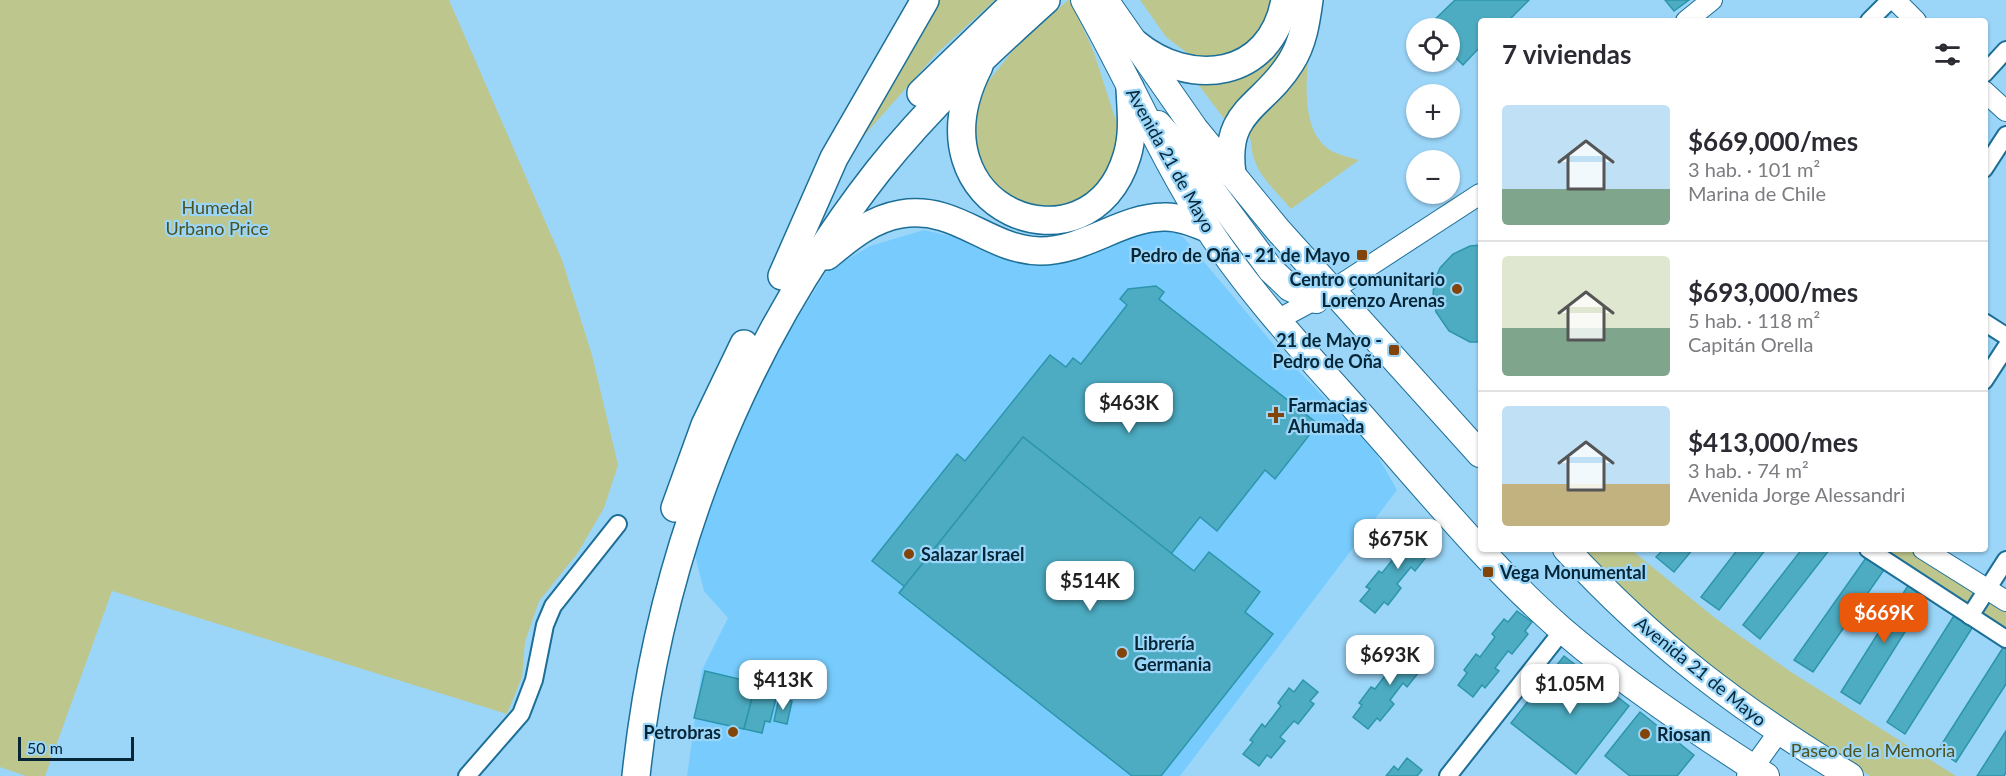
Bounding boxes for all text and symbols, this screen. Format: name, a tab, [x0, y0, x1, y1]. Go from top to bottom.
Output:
map controls	[1406, 18, 1460, 204]
button: locate	[1406, 18, 1460, 72]
text: 7 viviendas	[1502, 38, 1631, 70]
icon: filters	[1931, 38, 1964, 71]
street label: Avenida 21 de Mayo	[1122, 84, 1220, 236]
button: +	[1406, 84, 1460, 138]
text: $669,000/mes	[1688, 125, 1858, 157]
icon: home	[1550, 129, 1622, 201]
button: −	[1406, 150, 1460, 204]
text: 3 hab. · 101 m²	[1688, 157, 1820, 181]
text: Marina de Chile	[1688, 181, 1826, 205]
park label: Humedal Urbano Price	[166, 196, 268, 239]
place label: Pedro de Oña - 21 de Mayo	[1130, 244, 1350, 266]
marker: Pedro de Oña - 21 de Mayo	[1355, 248, 1369, 262]
place label: Centro comunitario Lorenzo Arenas	[1290, 268, 1445, 311]
text: $693,000/mes	[1688, 276, 1858, 308]
icon: home	[1550, 280, 1622, 352]
marker: Centro comunitario Lorenzo Arenas	[1450, 282, 1464, 296]
text: 5 hab. · 118 m²	[1688, 308, 1820, 332]
place label: 21 de Mayo - Pedro de Oña	[1272, 329, 1382, 372]
text: Capitán Orella	[1688, 332, 1813, 356]
marker: 21 de Mayo - Pedro de Oña	[1387, 343, 1401, 357]
pin: $463K	[1087, 383, 1171, 434]
text: $463K	[1099, 390, 1159, 414]
place label: Farmacias Ahumada	[1287, 394, 1367, 437]
marker: Farmacias Ahumada	[1269, 408, 1283, 422]
text: $413,000/mes	[1688, 426, 1858, 458]
icon: home	[1550, 430, 1622, 502]
text: 3 hab. · 74 m²	[1688, 458, 1809, 482]
text: Avenida Jorge Alessandri	[1688, 482, 1905, 506]
pin: $675K	[1356, 519, 1440, 570]
text: $675K	[1368, 526, 1428, 550]
place label: Salazar Israel	[921, 543, 1024, 565]
marker: Salazar Israel	[902, 547, 916, 561]
pin: $514K	[1048, 561, 1132, 612]
place label: Vega Monumental	[1499, 561, 1646, 583]
marker: Vega Monumental	[1481, 565, 1495, 579]
text: $514K	[1060, 568, 1120, 592]
pin: $669K	[1842, 593, 1926, 644]
text: $669K	[1854, 600, 1914, 624]
street label: Avenida 21 de Mayo	[1631, 611, 1771, 731]
place label: Librería Germania	[1134, 632, 1211, 675]
pin: $693K	[1348, 635, 1432, 686]
text: $693K	[1360, 642, 1420, 666]
marker: Librería Germania	[1115, 646, 1129, 660]
pin: $413K	[741, 660, 825, 711]
pin: $1.05M	[1521, 664, 1619, 715]
text: $413K	[753, 667, 813, 691]
text: $1.05M	[1535, 671, 1605, 695]
place label: Petrobras	[643, 721, 721, 743]
place label: Riosan	[1657, 723, 1711, 745]
marker: Petrobras	[726, 725, 740, 739]
marker: Riosan	[1638, 727, 1652, 741]
scale bar	[18, 734, 134, 762]
text: 50 m	[27, 738, 63, 757]
park label: Paseo de la Memoria	[1791, 739, 1955, 761]

